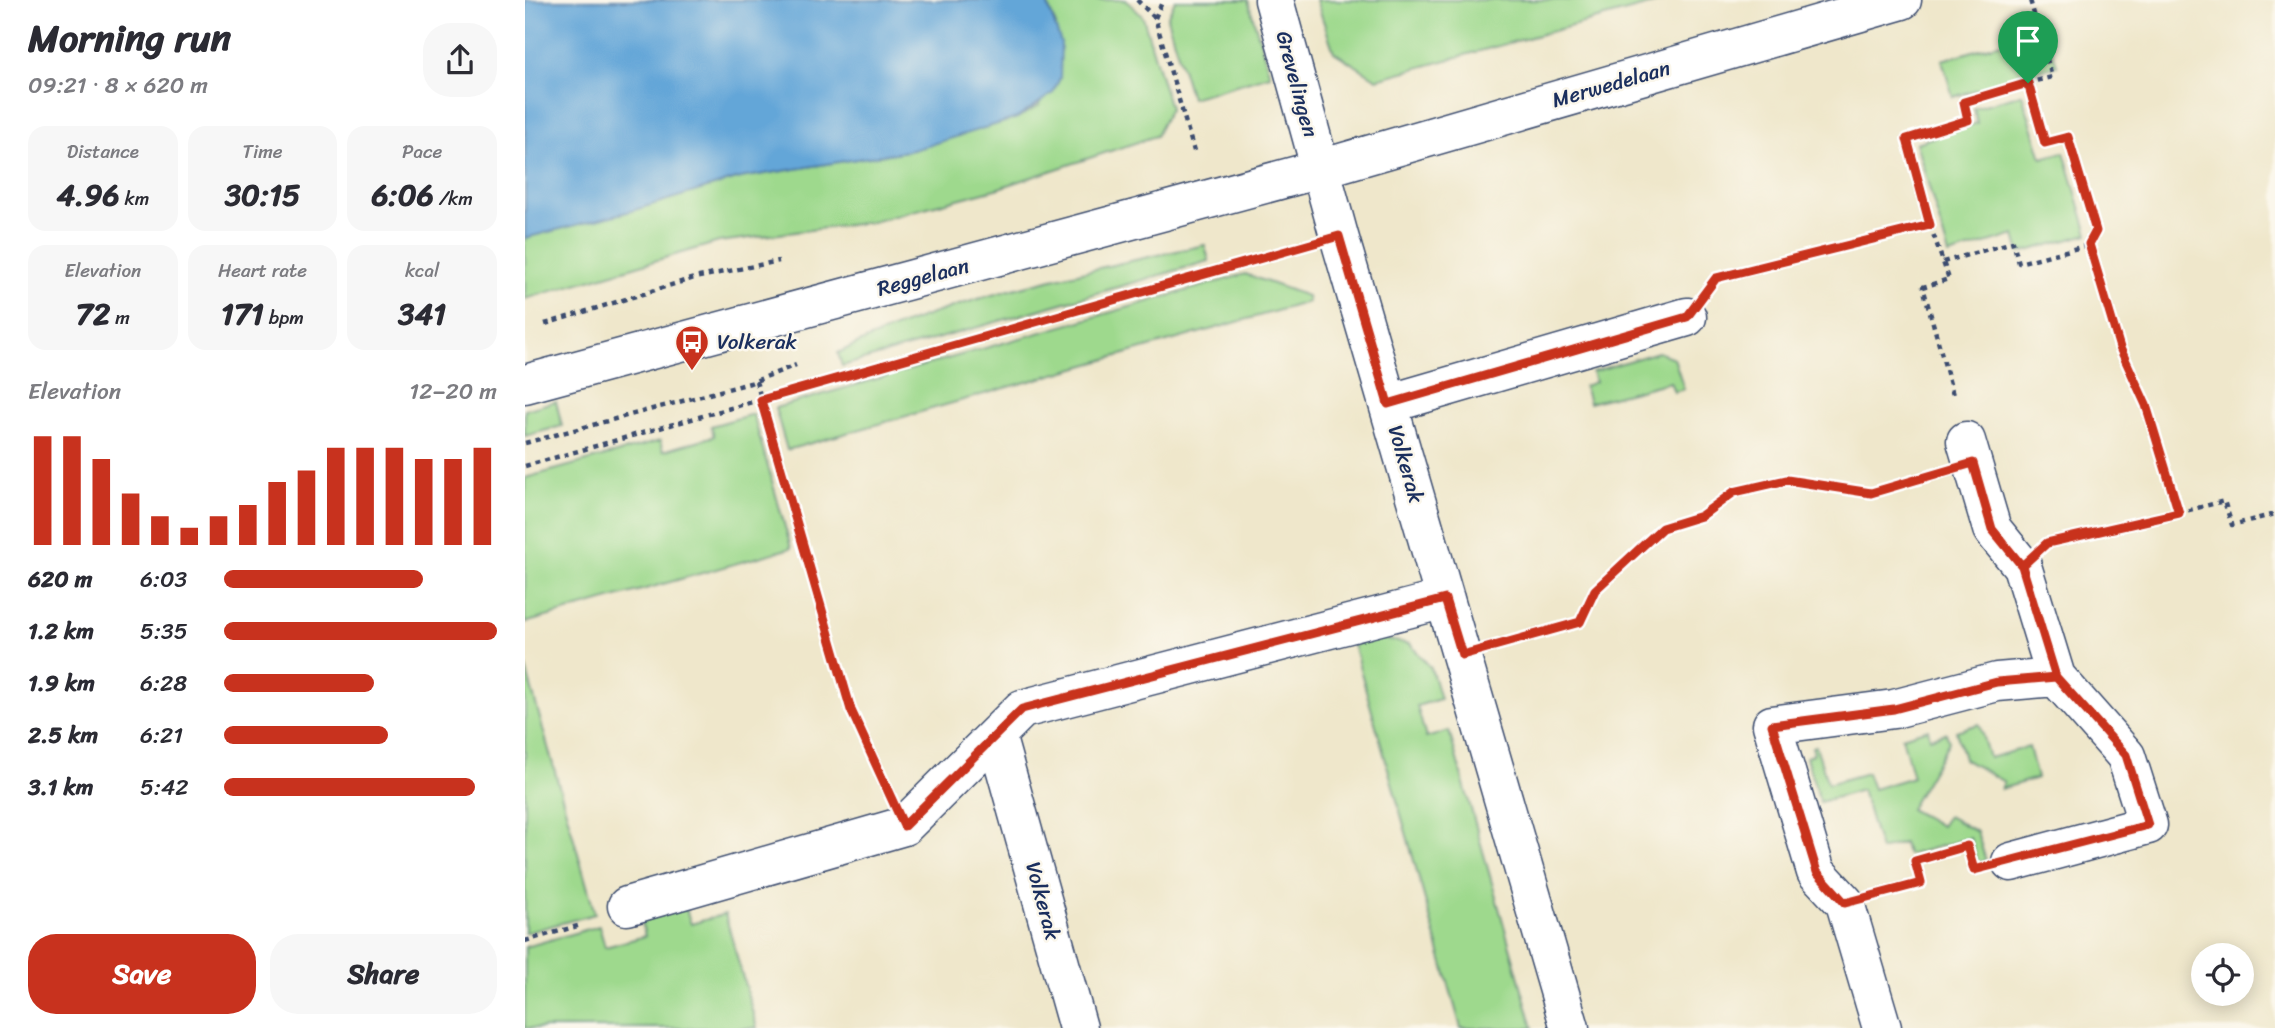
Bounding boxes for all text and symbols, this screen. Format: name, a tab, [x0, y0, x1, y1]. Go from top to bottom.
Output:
text: Morning run	[28, 5, 231, 72]
pin	[1998, 11, 2058, 83]
icon: arrive	[2009, 22, 2047, 60]
button: share	[423, 23, 497, 97]
street label: Grevelingen	[1265, 26, 1329, 142]
street label: Merwedelaan	[1547, 49, 1675, 119]
text: 09:21 · 8 × 620 m	[28, 65, 208, 106]
text: Distance	[67, 135, 139, 168]
text: Time	[242, 135, 283, 168]
text: Pace	[402, 135, 442, 168]
text: 4.96	[56, 168, 120, 222]
text: 30:15	[225, 168, 300, 222]
text: 6:06	[372, 168, 434, 222]
text: km	[120, 182, 149, 215]
text: /km	[434, 182, 473, 215]
street label: Reggelaan	[873, 246, 973, 308]
text: Elevation	[64, 254, 141, 287]
text: Heart rate	[218, 254, 307, 287]
text: kcal	[405, 254, 439, 287]
text: 72	[76, 287, 110, 341]
text: 171	[221, 287, 264, 341]
text: 341	[398, 287, 446, 341]
text: m	[110, 301, 130, 334]
text: bpm	[264, 301, 304, 334]
bus stop icon: Volkerak	[673, 323, 711, 372]
place label: Volkerak	[717, 323, 797, 361]
text: Elevation	[28, 371, 121, 412]
text: 12–20 m	[409, 371, 497, 412]
street label: Volkerak	[1377, 421, 1435, 508]
text: 620 m	[28, 559, 93, 600]
text: 6:03	[140, 559, 187, 600]
text: 1.2 km	[28, 611, 94, 652]
text: 5:35	[140, 611, 188, 652]
text: 1.9 km	[28, 663, 95, 704]
text: 6:28	[140, 663, 187, 704]
text: 2.5 km	[28, 715, 98, 756]
text: 6:21	[140, 715, 183, 756]
text: 3.1 km	[28, 767, 93, 808]
text: 5:42	[140, 767, 189, 808]
street label: Volkerak	[1014, 858, 1072, 945]
button: Save	[28, 934, 256, 1014]
button: Share	[270, 934, 497, 1014]
map controls	[2191, 943, 2254, 1006]
button: locate	[2191, 943, 2254, 1006]

